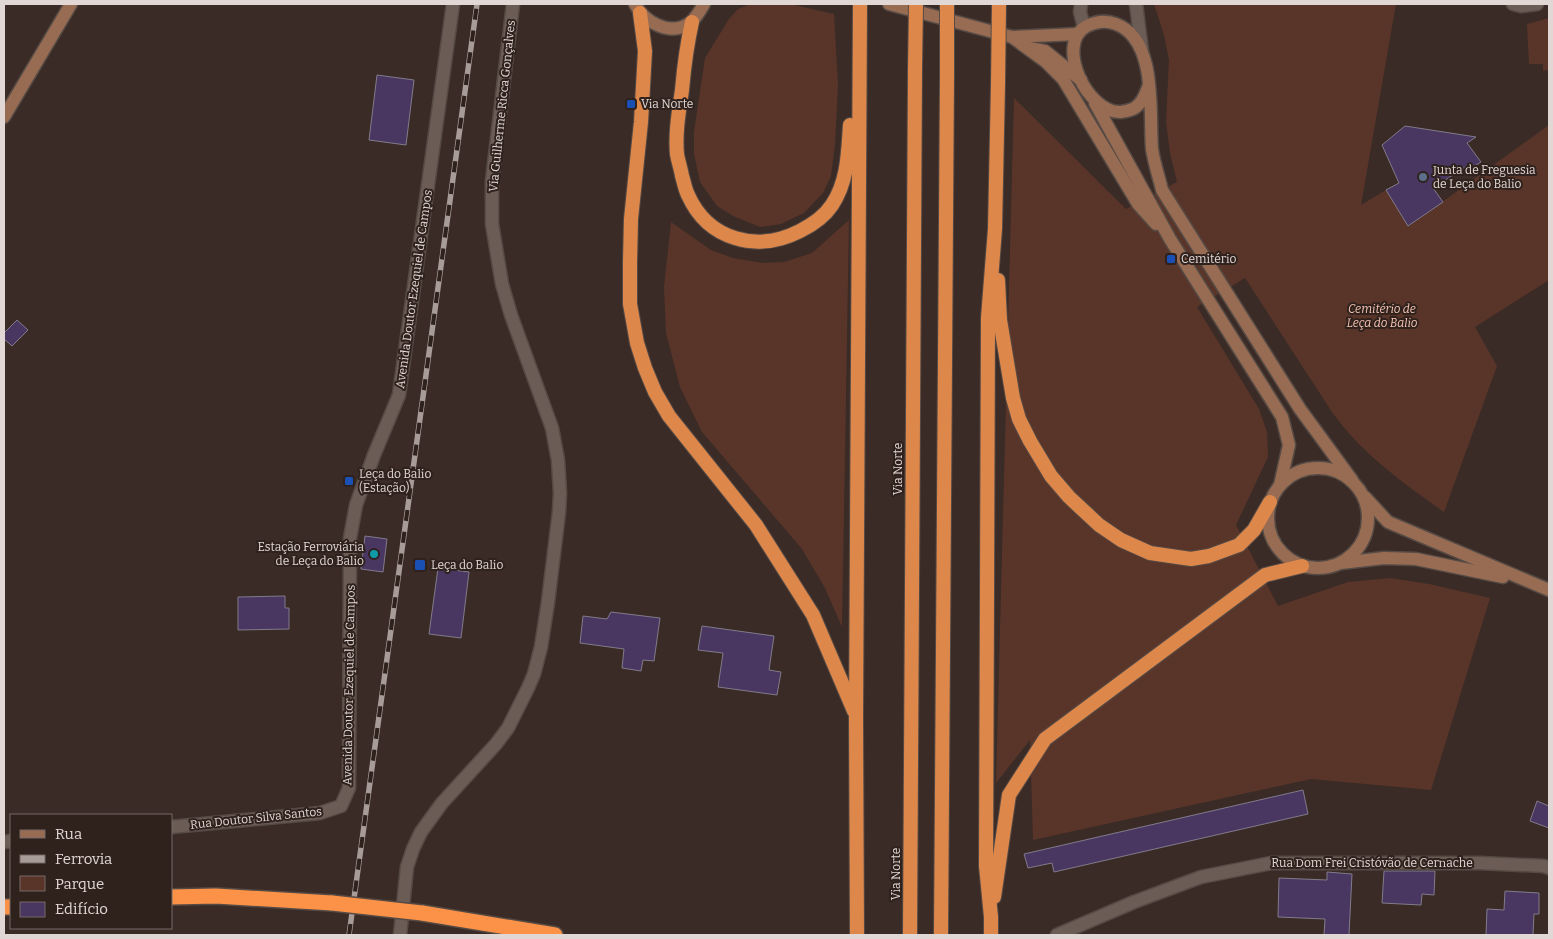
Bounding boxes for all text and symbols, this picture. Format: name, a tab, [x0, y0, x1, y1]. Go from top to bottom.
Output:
street label: Via Guilherme Ricca Gonçalves	[486, 19, 518, 193]
place label: Via Norte	[641, 97, 693, 111]
marker: Via Norte	[625, 98, 637, 110]
place label: Junta de Freguesia de Leça do Balio	[1432, 163, 1536, 191]
marker: Junta de Freguesia de Leça do Balio	[1417, 171, 1429, 183]
street label: Avenida Doutor Ezequiel de Campos	[393, 188, 435, 389]
place label: Cemitério	[1181, 252, 1236, 266]
marker: Cemitério	[1165, 253, 1177, 265]
park label: Cemitério de Leça do Balio	[1346, 302, 1418, 330]
street label: Via Norte	[891, 443, 905, 495]
place label: Leça do Balio (Estação)	[359, 467, 431, 495]
marker: Leça do Balio (Estação)	[343, 475, 355, 487]
place label: Estação Ferroviária de Leça do Balio	[257, 540, 364, 568]
marker: Estação Ferroviária de Leça do Balio	[368, 548, 380, 560]
marker: Leça do Balio	[413, 558, 427, 572]
place label: Leça do Balio	[431, 558, 503, 572]
street label: Avenida Doutor Ezequiel de Campos	[340, 584, 358, 785]
street label: Rua Doutor Silva Santos	[189, 804, 323, 832]
legend	[10, 814, 172, 929]
text: Rua	[55, 825, 82, 843]
street label: Via Norte	[889, 848, 903, 900]
text: Ferrovia	[55, 850, 112, 868]
street label: Rua Dom Frei Cristóvão de Cernache	[1271, 856, 1473, 870]
text: Parque	[55, 875, 104, 893]
text: Edifício	[55, 900, 108, 918]

